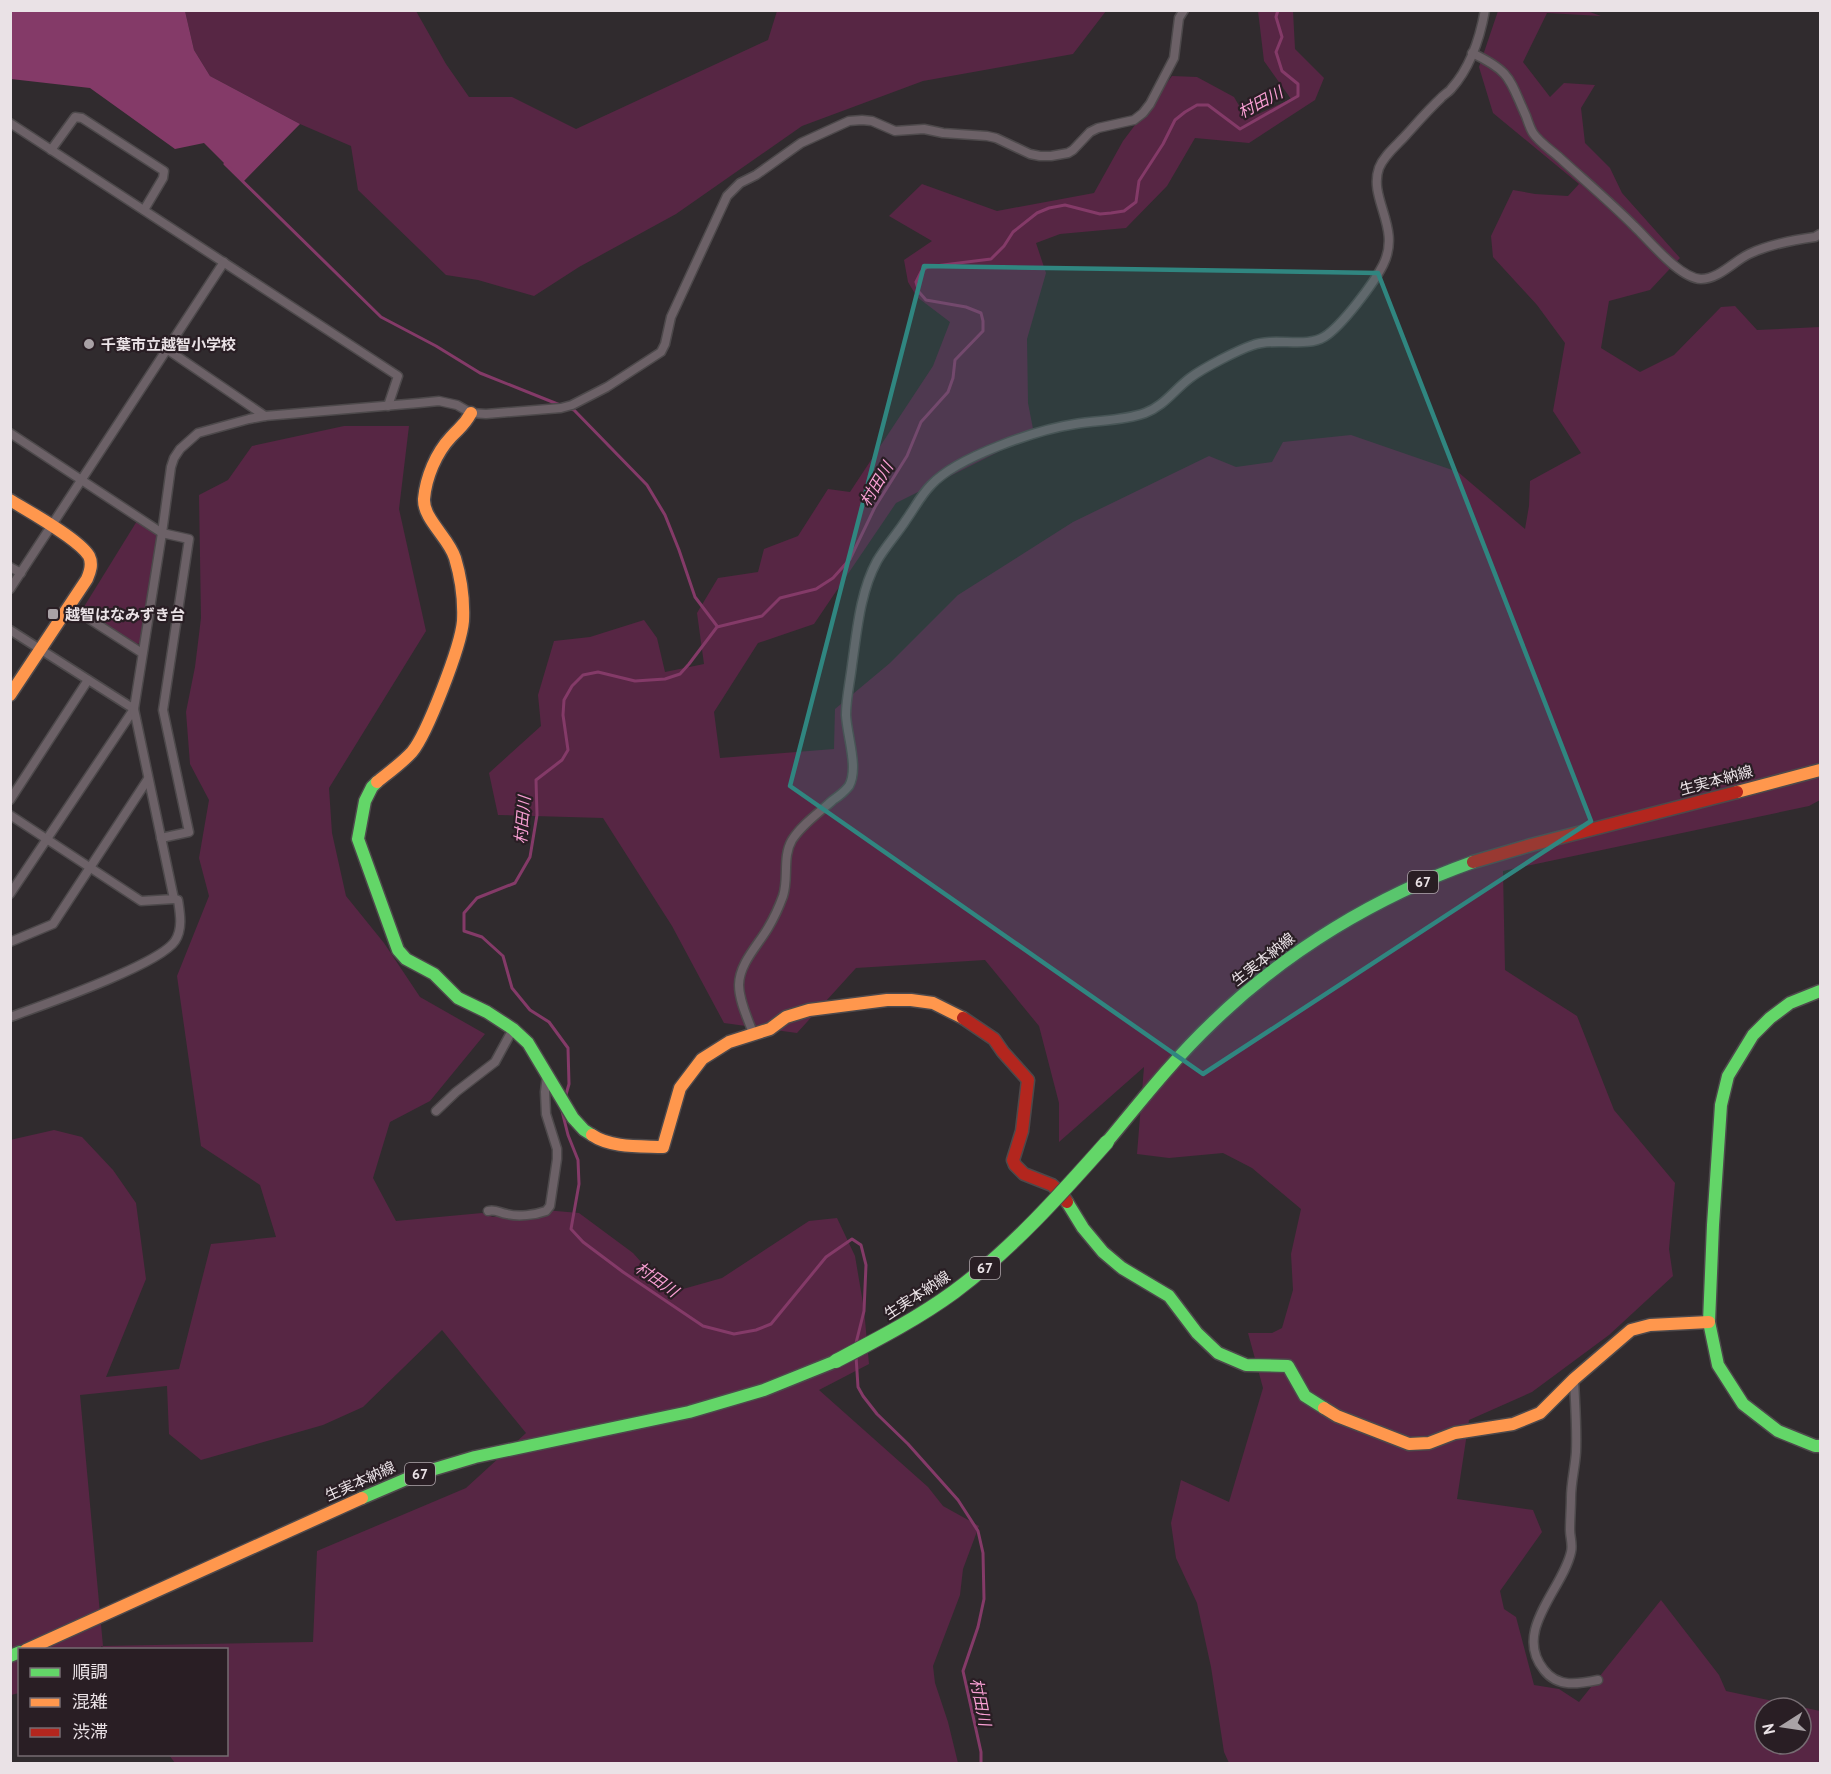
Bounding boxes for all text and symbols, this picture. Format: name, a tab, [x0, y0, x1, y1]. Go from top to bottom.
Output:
water label: 村田川	[1234, 81, 1288, 122]
place label: 千葉市立越智小学校	[101, 335, 236, 354]
marker: 千葉市立越智小学校	[82, 337, 96, 351]
water label: 村田川	[855, 457, 898, 510]
place label: 越智はなみずき台	[65, 605, 185, 624]
marker: 越智はなみずき台	[46, 607, 60, 621]
street label: 生実本納線	[1677, 761, 1755, 799]
water label: 村田川	[510, 793, 534, 845]
road number: 67	[1408, 871, 1438, 893]
street label: 生実本納線	[1228, 928, 1298, 990]
water label: 村田川	[632, 1257, 684, 1302]
road number: 67	[970, 1257, 1000, 1279]
street label: 生実本納線	[880, 1267, 954, 1323]
street label: 生実本納線	[322, 1457, 398, 1505]
road number: 67	[405, 1463, 435, 1485]
legend	[18, 1648, 228, 1756]
text: 順調	[72, 1660, 108, 1683]
water label: 村田川	[967, 1677, 996, 1729]
text: 混雑	[72, 1690, 108, 1713]
north arrow	[1753, 1696, 1813, 1756]
text: 渋滞	[72, 1720, 108, 1743]
text: N	[1757, 1722, 1779, 1736]

